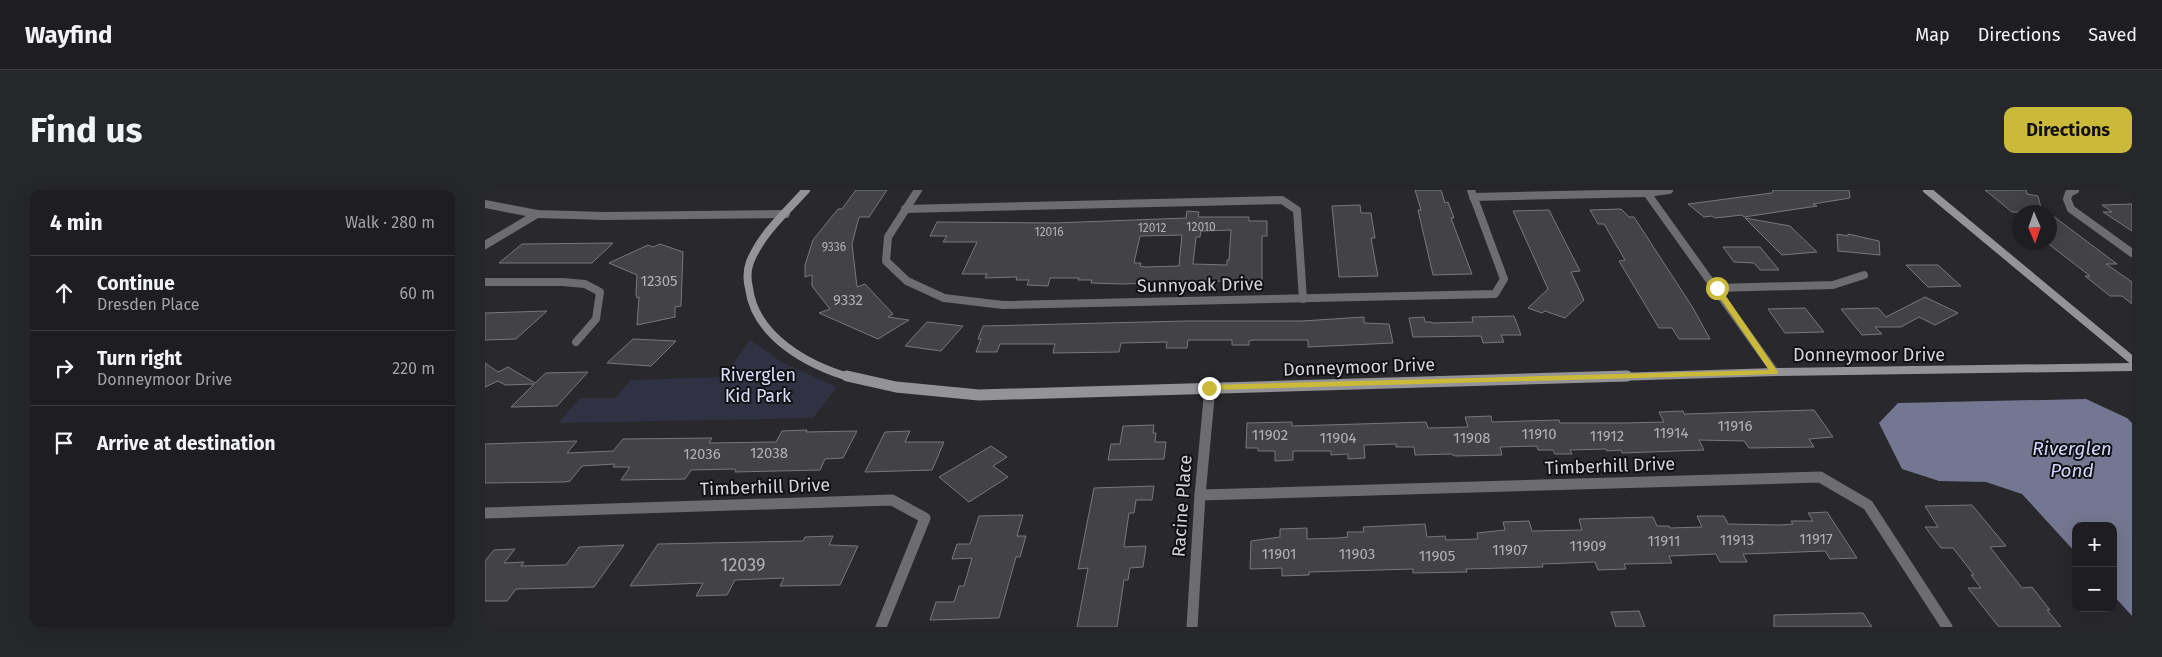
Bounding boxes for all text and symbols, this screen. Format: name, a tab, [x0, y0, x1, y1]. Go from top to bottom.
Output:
text: Wayfind	[25, 21, 112, 49]
text: Map	[1915, 24, 1950, 46]
text: Directions	[1978, 24, 2060, 46]
text: Saved	[2088, 24, 2137, 46]
button: Directions	[2004, 107, 2132, 153]
text: Find us	[30, 109, 142, 151]
north arrow	[2012, 205, 2057, 250]
text: 4 min	[50, 210, 103, 236]
text: Walk · 280 m	[345, 213, 435, 232]
house number: 12010	[1186, 220, 1216, 234]
house number: 12012	[1138, 221, 1166, 235]
house number: 12016	[1034, 225, 1064, 239]
house number: 9336	[822, 240, 846, 254]
text: Continue	[97, 272, 175, 295]
house number: 12305	[640, 272, 678, 290]
street label: Sunnyoak Drive	[1137, 273, 1263, 297]
route start	[1706, 277, 1729, 300]
icon: ahead	[50, 279, 78, 307]
text: 60 m	[400, 284, 435, 303]
house number: 9332	[833, 291, 863, 309]
text: Dresden Place	[97, 295, 200, 314]
street label: Donneymoor Drive	[1793, 344, 1945, 366]
text: Turn right	[97, 347, 182, 370]
street label: Donneymoor Drive	[1283, 353, 1435, 381]
icon: right	[50, 354, 78, 382]
text: 220 m	[392, 359, 435, 378]
park label: Riverglen Kid Park	[720, 364, 796, 407]
text: Donneymoor Drive	[97, 370, 232, 389]
route end	[1198, 377, 1221, 400]
house number: 11916	[1718, 417, 1752, 435]
house number: 11914	[1654, 424, 1688, 442]
house number: 11910	[1521, 425, 1557, 443]
house number: 11902	[1252, 426, 1288, 444]
house number: 11912	[1590, 427, 1624, 445]
icon: arrive	[50, 429, 78, 457]
house number: 11904	[1319, 429, 1357, 447]
house number: 11908	[1453, 429, 1491, 447]
text: Arrive at destination	[97, 432, 276, 455]
water label: Riverglen Pond	[2032, 437, 2112, 482]
house number: 12038	[750, 444, 788, 462]
house number: 12036	[683, 445, 721, 463]
street label: Timberhill Drive	[1544, 453, 1676, 479]
street label: Racine Place	[1167, 454, 1197, 558]
street label: Timberhill Drive	[699, 474, 831, 500]
map controls	[2072, 522, 2117, 612]
button: +	[2072, 522, 2117, 567]
house number: 11917	[1799, 530, 1833, 548]
house number: 11913	[1720, 531, 1754, 549]
house number: 11911	[1647, 532, 1681, 550]
house number: 11909	[1570, 537, 1606, 555]
house number: 11907	[1492, 541, 1528, 559]
house number: 11901	[1261, 545, 1297, 563]
house number: 11903	[1339, 545, 1375, 563]
house number: 11905	[1419, 547, 1455, 565]
house number: 12039	[721, 554, 765, 576]
button: −	[2072, 567, 2117, 612]

